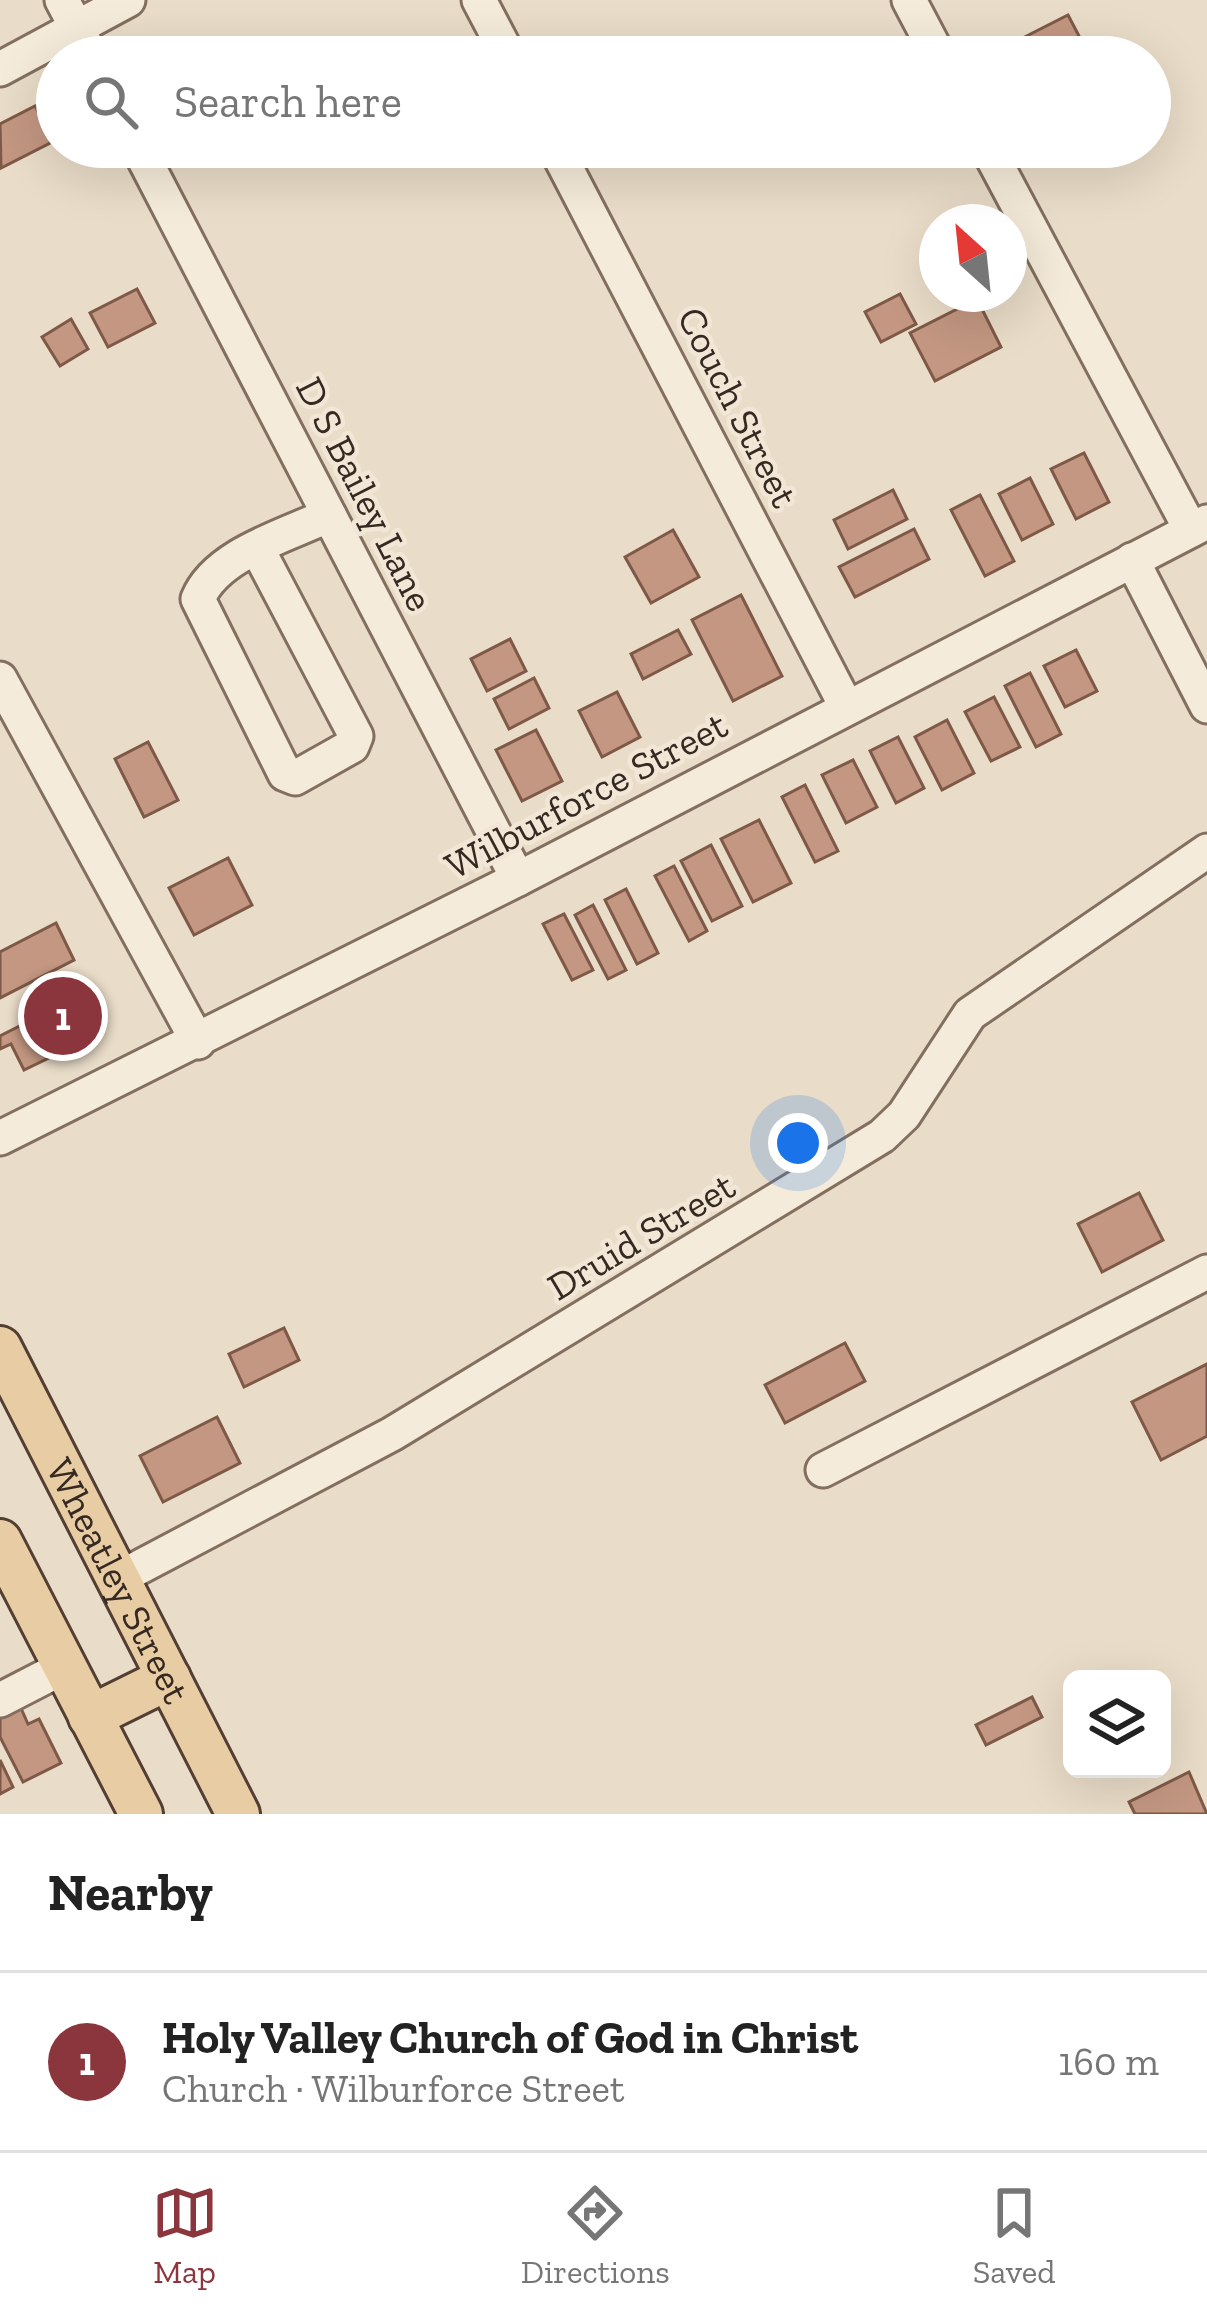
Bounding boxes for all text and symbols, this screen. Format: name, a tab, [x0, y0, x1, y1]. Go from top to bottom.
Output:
search box	[36, 36, 1171, 168]
icon: search	[78, 69, 144, 135]
text: Search here	[174, 75, 402, 129]
north arrow	[919, 204, 1027, 312]
street label: Couch Street	[668, 299, 809, 515]
street label: D S Bailey Lane	[286, 369, 444, 619]
street label: Wilburforce Street	[437, 701, 736, 889]
pin: 1	[24, 971, 102, 1061]
your location	[768, 1113, 828, 1173]
street label: Druid Street	[539, 1162, 743, 1310]
street label: Wheatley Street	[37, 1450, 201, 1711]
map controls	[1063, 1670, 1171, 1778]
button: layers	[1063, 1670, 1171, 1778]
text: Nearby	[48, 1862, 213, 1923]
text: Holy Valley Church of God in Christ	[162, 2011, 858, 2065]
text: 1	[79, 2038, 95, 2085]
text: 160 m	[1058, 2038, 1159, 2085]
text: Church · Wilburforce Street	[162, 2065, 624, 2112]
tab: Map	[152, 2180, 218, 2291]
tab: Directions	[521, 2180, 670, 2291]
tab: Saved	[973, 2180, 1055, 2291]

